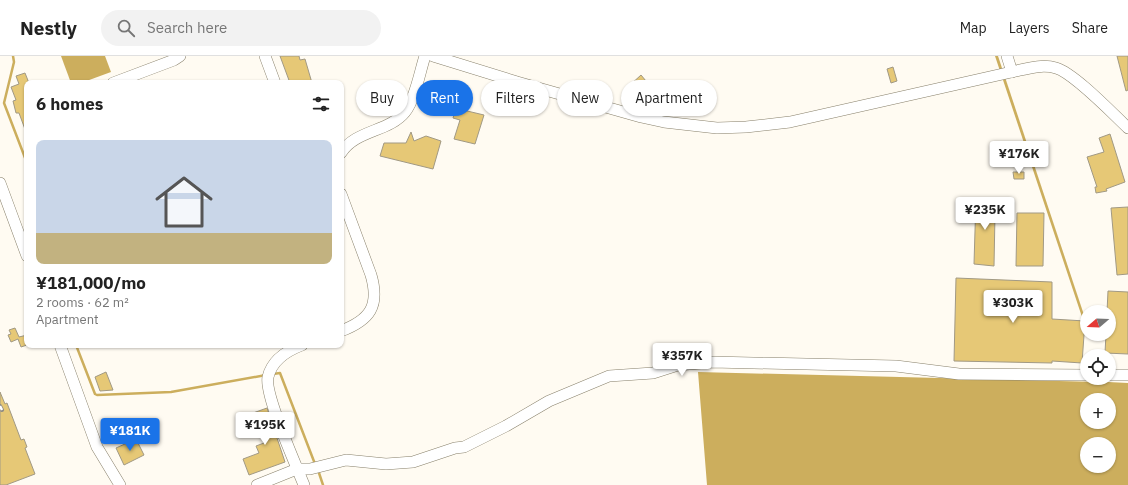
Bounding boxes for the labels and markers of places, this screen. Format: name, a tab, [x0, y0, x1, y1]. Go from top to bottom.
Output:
pin: ¥176K	[991, 141, 1047, 175]
pin: ¥235K	[957, 197, 1013, 231]
pin: ¥303K	[985, 290, 1041, 324]
pin: ¥357K	[654, 343, 710, 377]
pin: ¥195K	[237, 412, 293, 446]
pin: ¥181K	[102, 418, 158, 452]

